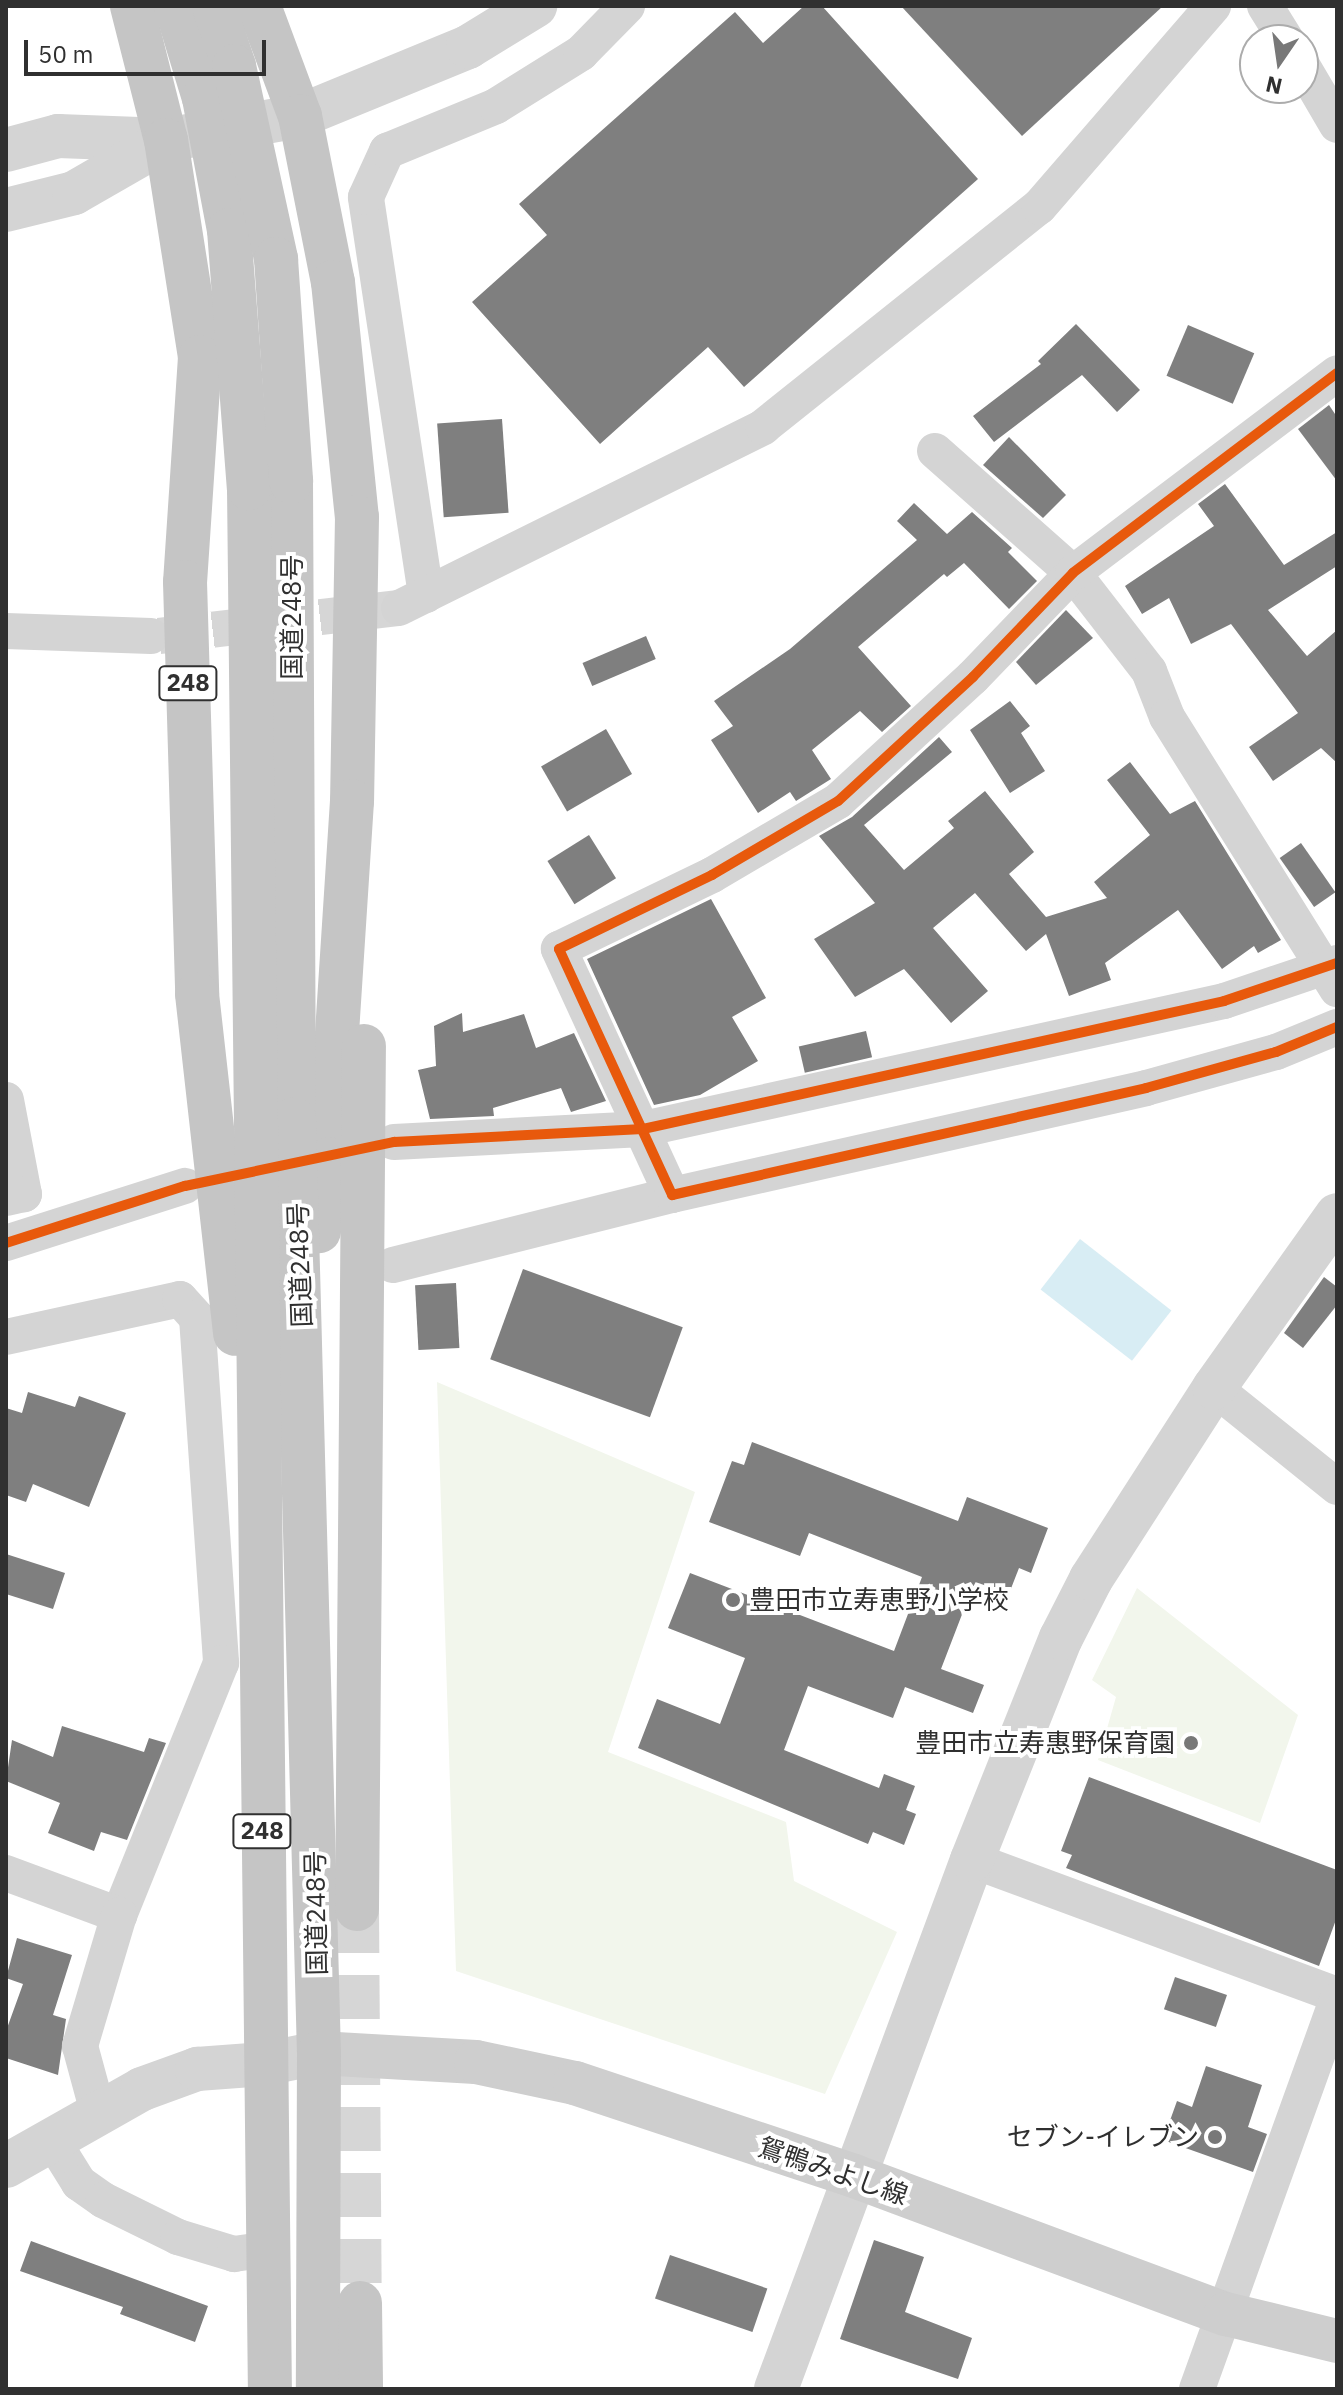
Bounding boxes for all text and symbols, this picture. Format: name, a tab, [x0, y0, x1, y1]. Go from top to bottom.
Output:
scale bar	[28, 24, 270, 74]
north arrow	[1239, 24, 1319, 104]
text: 50 m	[38, 38, 93, 70]
text: N	[1263, 70, 1285, 102]
street label: 国道248号	[276, 555, 308, 679]
road number: 248	[158, 663, 218, 703]
street label: 国道248号	[282, 1202, 318, 1328]
place label: 豊田市立寿恵野小学校	[749, 1584, 1009, 1616]
marker: 豊田市立寿恵野小学校	[724, 1591, 742, 1609]
place label: 豊田市立寿惠野保育園	[915, 1727, 1175, 1759]
marker: 豊田市立寿惠野保育園	[1182, 1734, 1200, 1752]
road number: 248	[232, 1811, 292, 1851]
street label: 国道248号	[299, 1850, 333, 1976]
place label: セブン-イレブン	[1007, 2121, 1199, 2153]
marker: セブン-イレブン	[1206, 2128, 1224, 2146]
street label: 鴛鴨みよし線	[754, 2131, 912, 2211]

